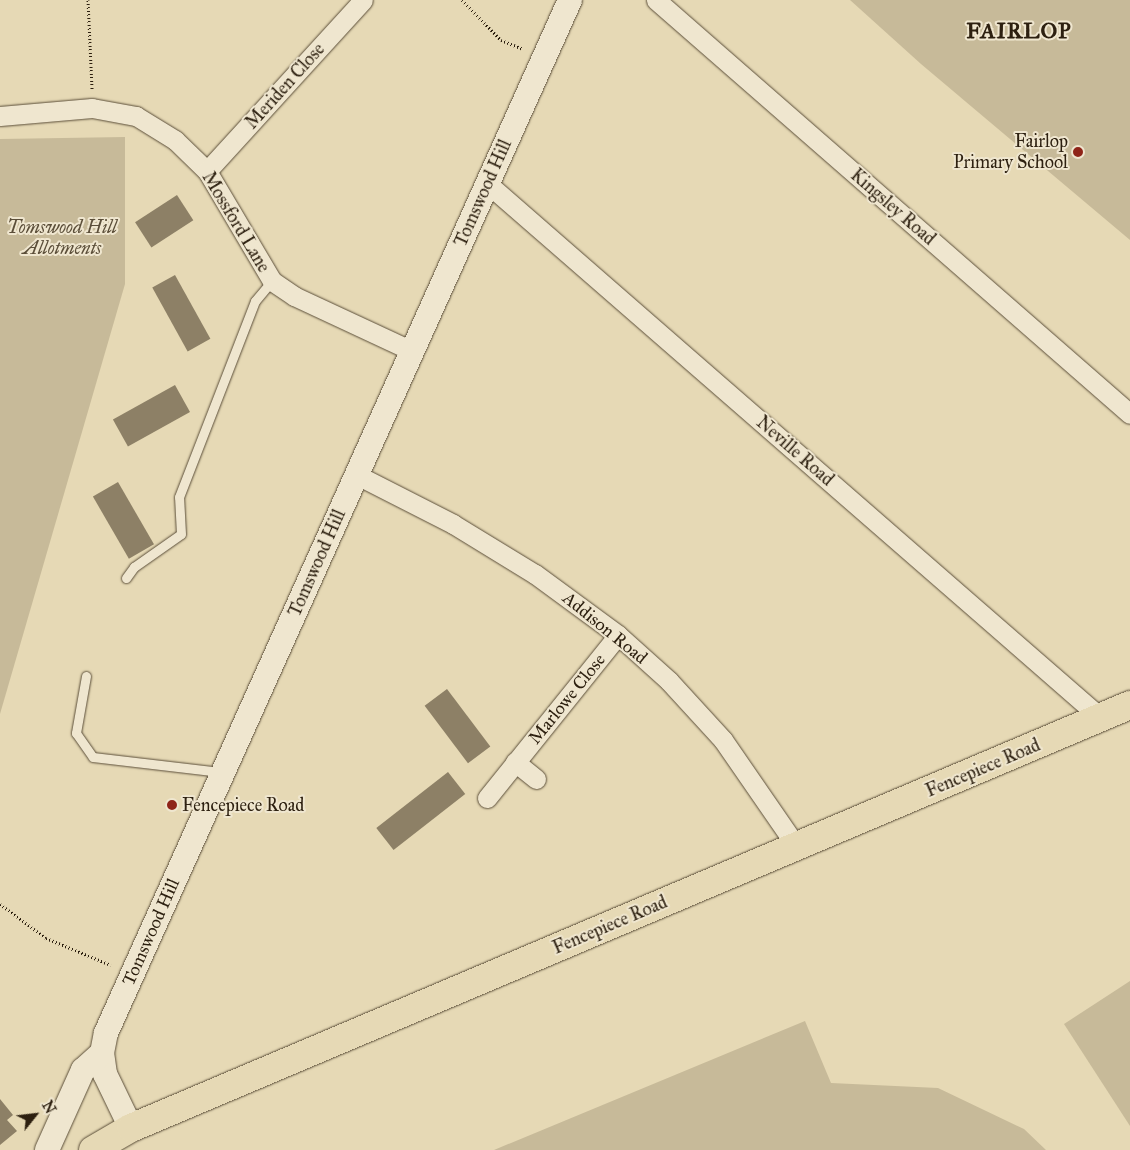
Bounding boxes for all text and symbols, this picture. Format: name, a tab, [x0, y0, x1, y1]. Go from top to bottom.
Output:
district label: FAIRLOP	[965, 18, 1073, 44]
street label: Meriden Close	[241, 39, 329, 133]
place label: Fairlop Primary School	[953, 131, 1068, 173]
street label: Tomswood Hill	[450, 136, 516, 250]
marker: Fairlop Primary School	[1072, 146, 1084, 158]
street label: Kingsley Road	[846, 164, 940, 250]
street label: Mossford Lane	[198, 168, 274, 276]
park label: Tomswood Hill Allotments	[7, 217, 117, 260]
street label: Neville Road	[752, 412, 838, 490]
street label: Tomswood Hill	[284, 506, 350, 620]
street label: Addison Road	[558, 587, 652, 669]
street label: Marlowe Close	[524, 649, 610, 749]
street label: Fencepiece Road	[922, 734, 1044, 802]
place label: Fencepiece Road	[182, 794, 304, 816]
marker: Fencepiece Road	[166, 799, 178, 811]
street label: Tomswood Hill	[118, 875, 184, 989]
street label: Fencepiece Road	[549, 891, 671, 959]
north arrow	[10, 1090, 60, 1140]
text: N	[38, 1098, 59, 1117]

